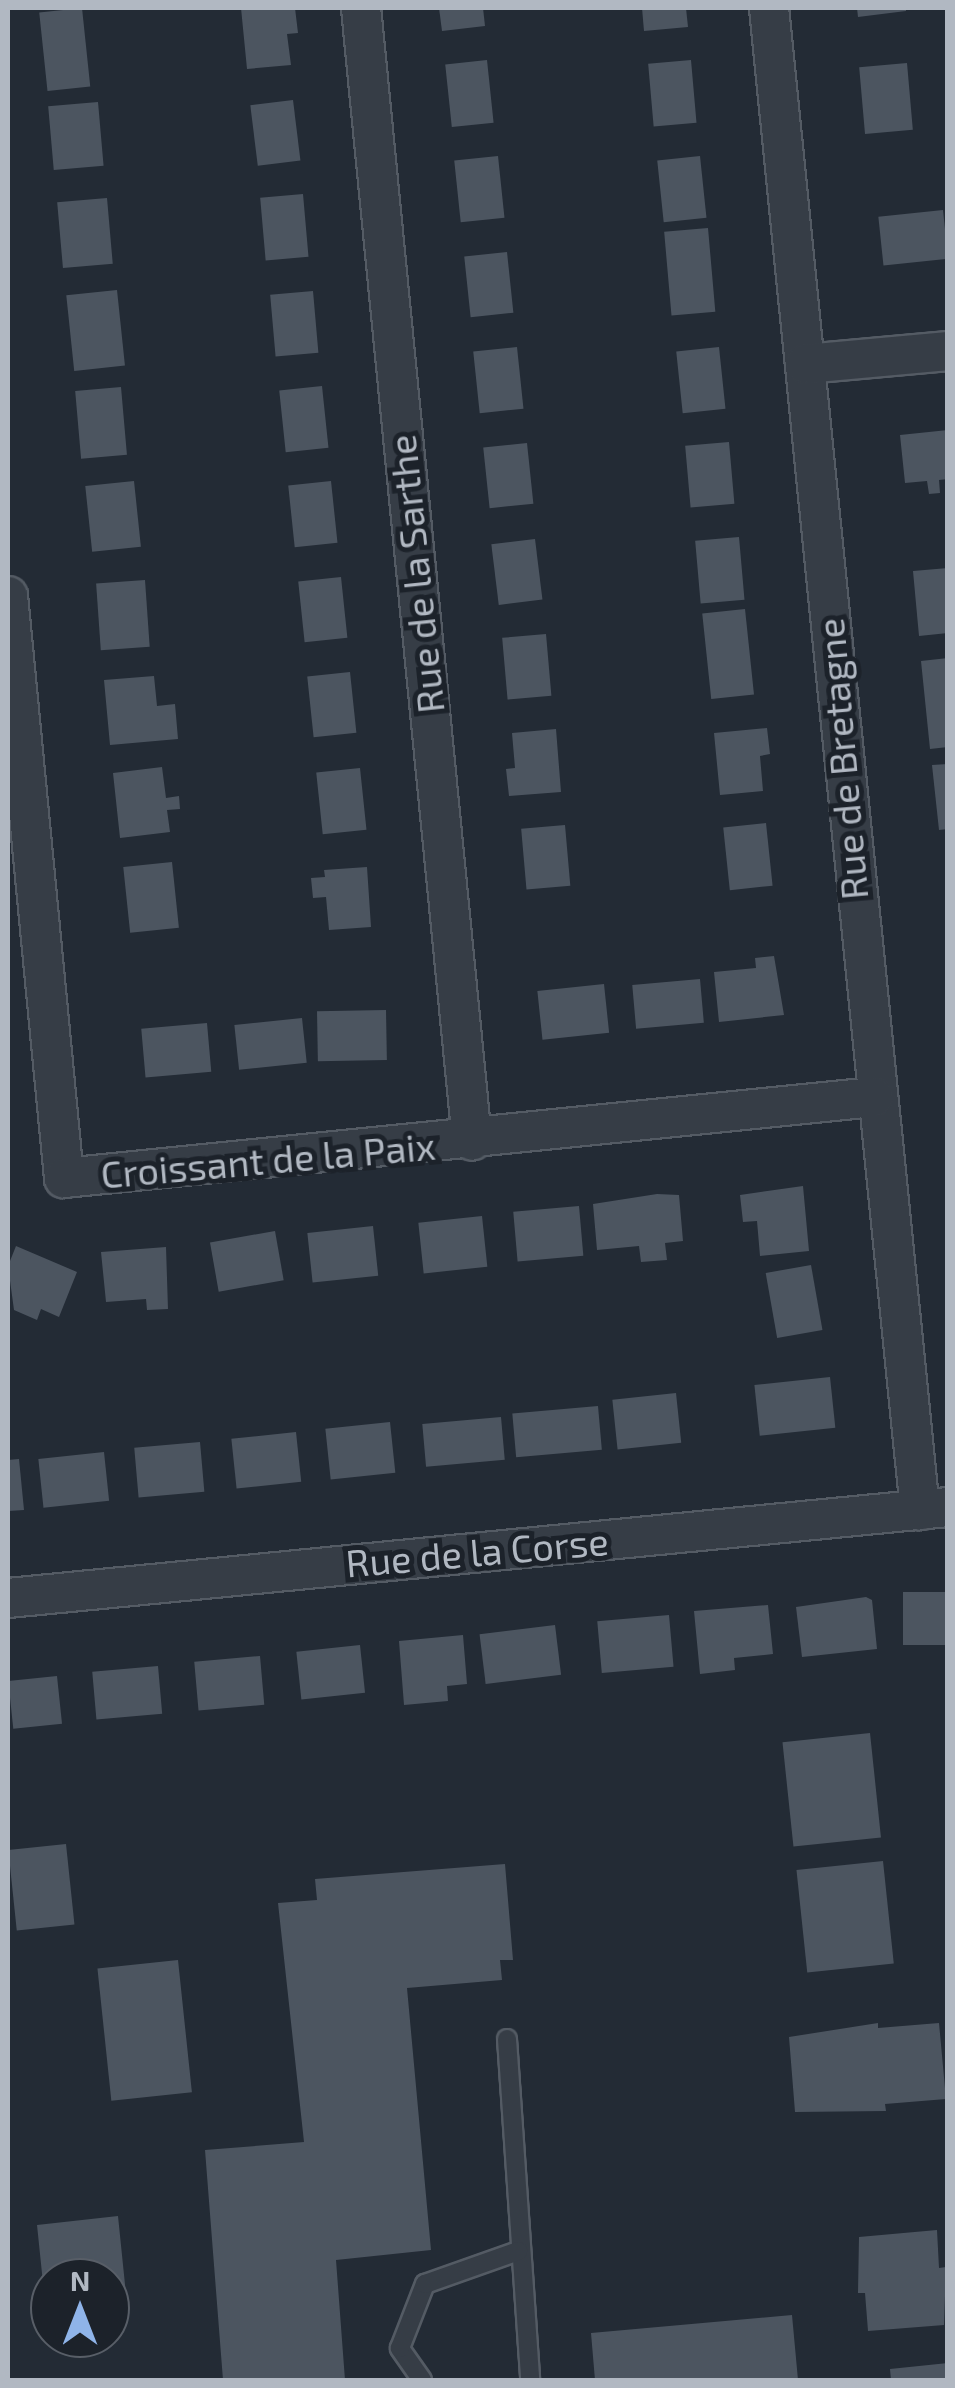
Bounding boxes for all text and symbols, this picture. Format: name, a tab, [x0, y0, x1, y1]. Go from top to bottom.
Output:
street label: Rue de la Sarthe	[379, 433, 453, 715]
street label: Rue de Bretagne	[807, 616, 877, 902]
street label: Croissant de la Paix	[99, 1123, 437, 1197]
street label: Rue de la Corse	[344, 1518, 610, 1586]
north arrow	[30, 2258, 130, 2358]
text: N	[70, 2263, 90, 2297]

